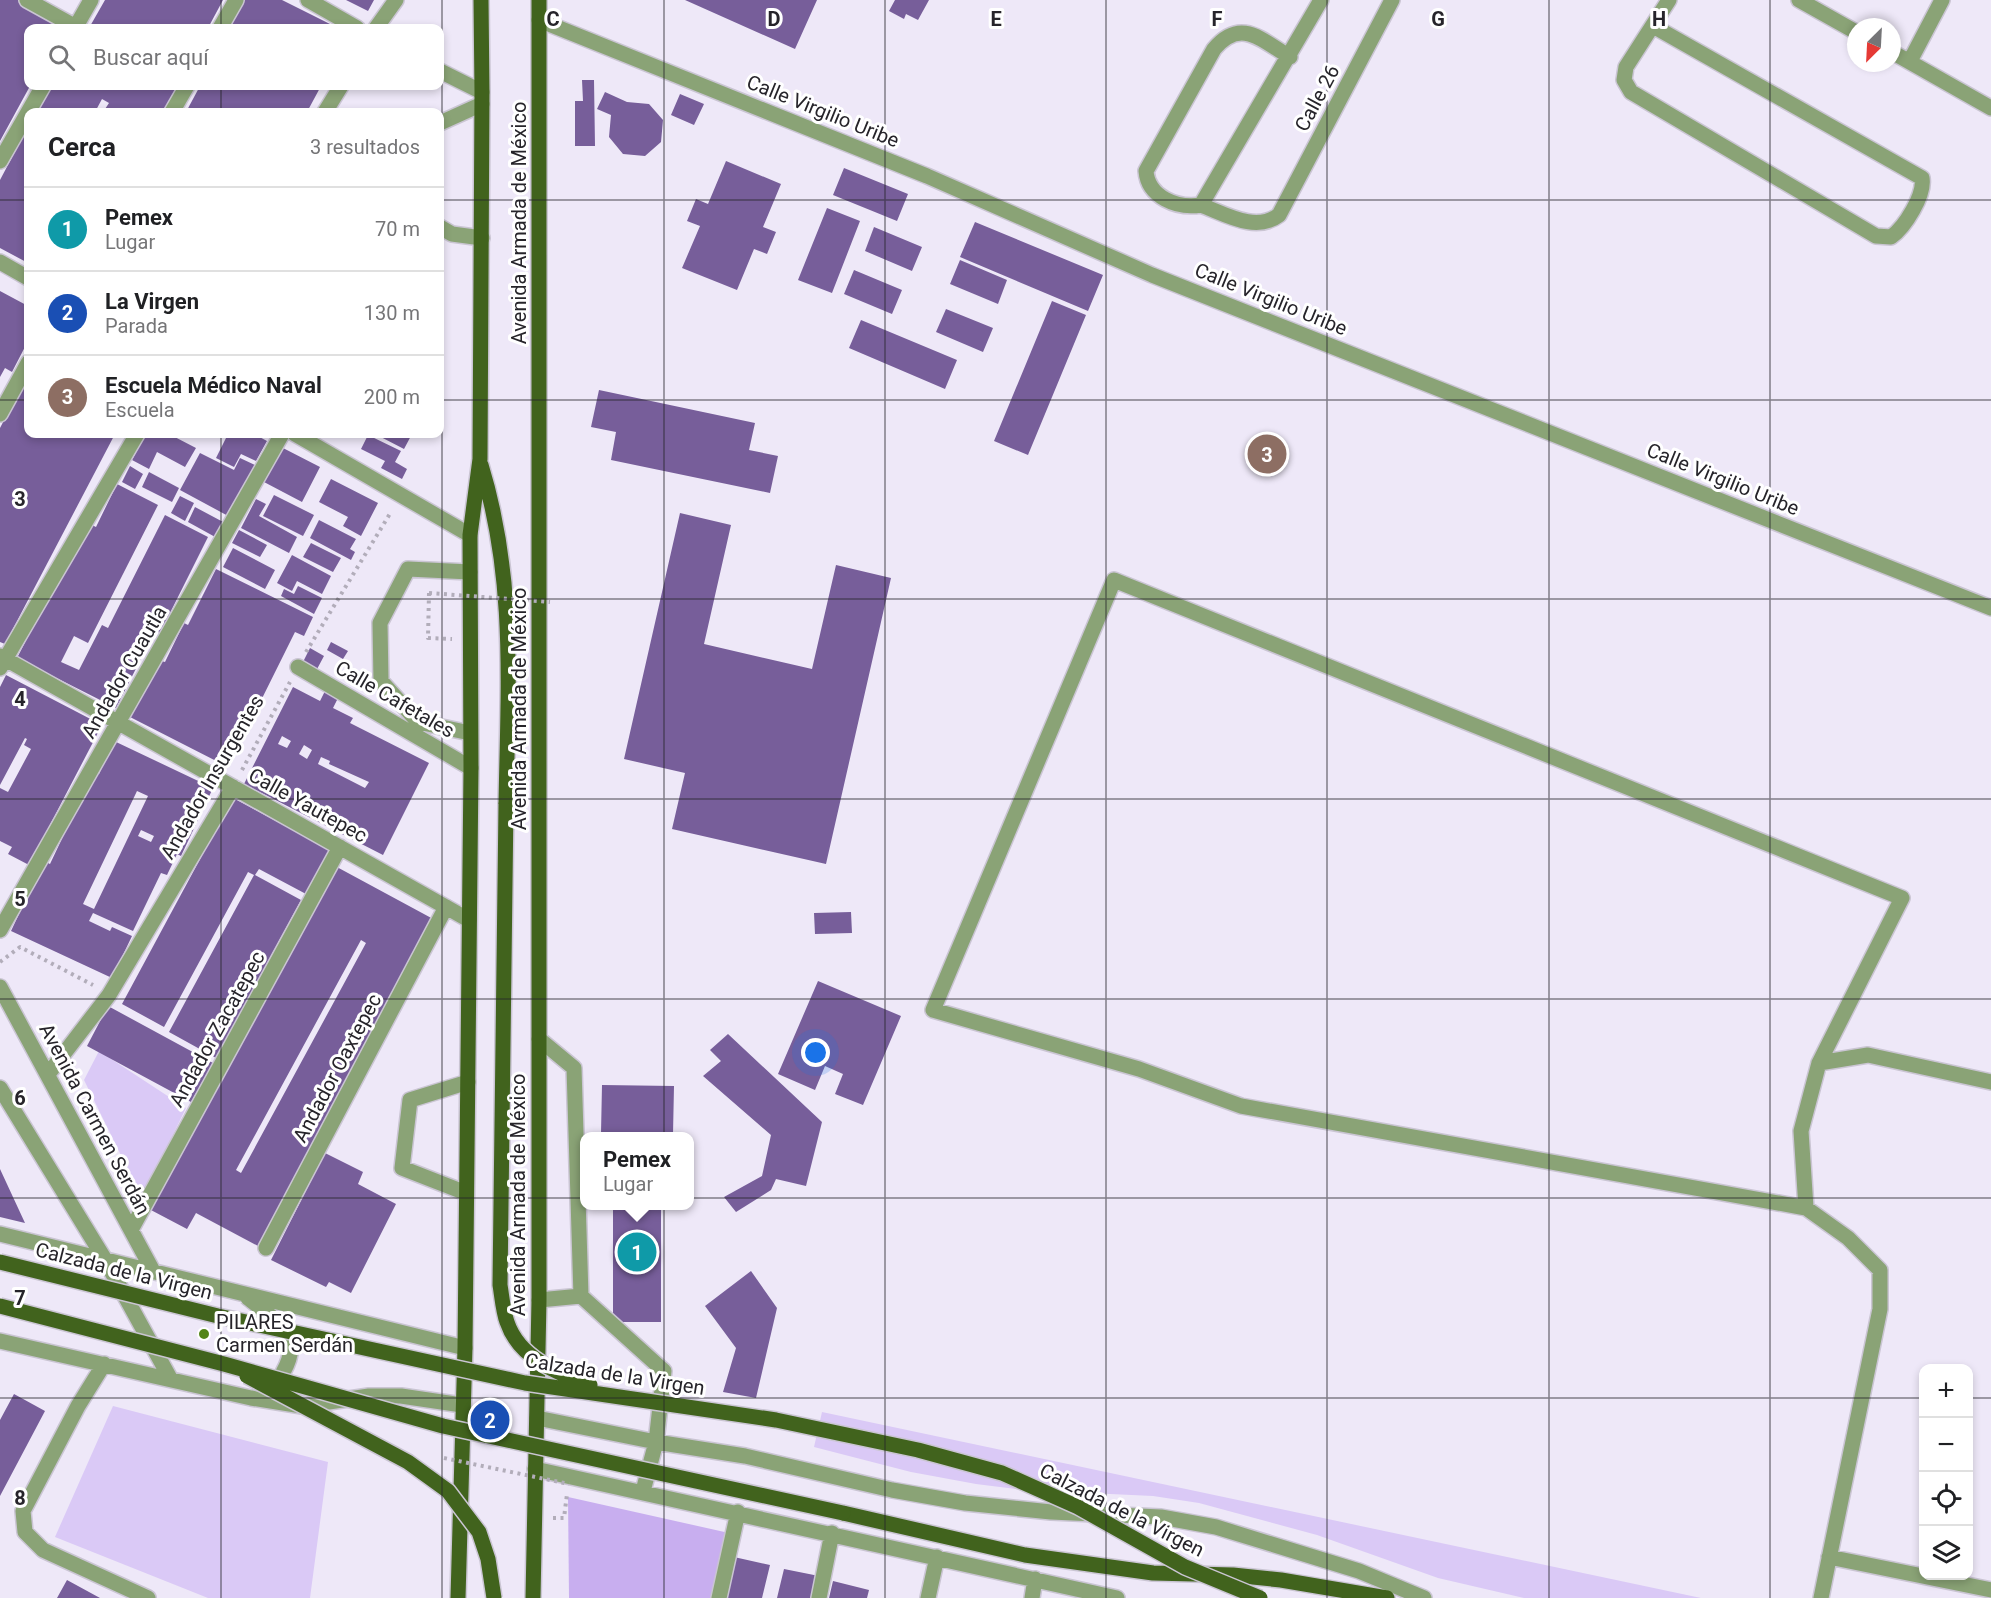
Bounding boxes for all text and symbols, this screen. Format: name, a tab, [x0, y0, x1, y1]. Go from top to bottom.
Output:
text: C	[546, 7, 560, 31]
text: D	[768, 7, 781, 31]
text: E	[990, 7, 1002, 31]
text: F	[1212, 7, 1223, 31]
text: G	[1431, 7, 1445, 31]
text: H	[1652, 7, 1666, 31]
north arrow	[1847, 18, 1901, 72]
search box	[24, 24, 444, 90]
icon: search	[45, 41, 78, 74]
text: Buscar aquí	[93, 45, 209, 70]
street label: Calle 26	[1290, 61, 1344, 135]
street label: Calle Virgilio Uribe	[743, 70, 903, 152]
street label: Avenida Armada de México	[507, 102, 531, 344]
text: Cerca	[48, 132, 116, 162]
text: 3 resultados	[310, 135, 420, 159]
text: Pemex	[105, 205, 173, 230]
text: 1	[62, 217, 73, 241]
text: 70 m	[375, 217, 420, 241]
text: Lugar	[105, 230, 155, 254]
street label: Calle Virgilio Uribe	[1191, 258, 1351, 340]
text: La Virgen	[105, 289, 199, 314]
text: 2	[62, 301, 73, 325]
text: 130 m	[364, 301, 420, 325]
text: Parada	[105, 314, 168, 338]
text: Escuela Médico Naval	[105, 373, 322, 398]
text: 3	[62, 385, 73, 409]
text: 200 m	[364, 385, 420, 409]
text: Escuela	[105, 398, 175, 422]
pin: 3	[1248, 432, 1286, 476]
street label: Calle Virgilio Uribe	[1643, 438, 1803, 520]
text: 3	[14, 487, 26, 511]
street label: Avenida Armada de México	[507, 588, 531, 830]
street label: Andador Cuautla	[76, 602, 172, 742]
street label: Calle Cafetales	[331, 655, 459, 743]
text: 4	[14, 687, 26, 711]
street label: Andador Insurgentes	[155, 691, 269, 863]
street label: Calle Yautepec	[245, 763, 371, 847]
text: 5	[14, 887, 26, 911]
street label: Andador Zacatepec	[164, 947, 270, 1111]
street label: Andador Oaxtepec	[288, 990, 386, 1146]
street label: Avenida Carmen Serdán	[34, 1019, 156, 1219]
your location	[801, 1038, 830, 1067]
street label: Avenida Armada de México	[506, 1074, 530, 1316]
text: 6	[14, 1086, 26, 1110]
popup	[580, 1132, 694, 1210]
text: Pemex	[603, 1147, 671, 1172]
text: Lugar	[603, 1172, 653, 1196]
pin: 1	[618, 1230, 656, 1274]
street label: Calzada de la Virgen	[33, 1237, 215, 1305]
text: 7	[14, 1286, 26, 1310]
place label: PILARES Carmen Serdán	[216, 1310, 353, 1357]
marker: PILARES Carmen Serdán	[197, 1327, 211, 1341]
street label: Calzada de la Virgen	[524, 1348, 706, 1400]
map controls	[1919, 1364, 1973, 1580]
button: +	[1919, 1364, 1973, 1418]
pin: 2	[470, 1398, 510, 1442]
button: −	[1919, 1418, 1973, 1472]
street label: Calzada de la Virgen	[1036, 1458, 1208, 1562]
button: locate	[1919, 1472, 1973, 1526]
text: 8	[14, 1486, 26, 1510]
button: layers	[1919, 1526, 1973, 1580]

